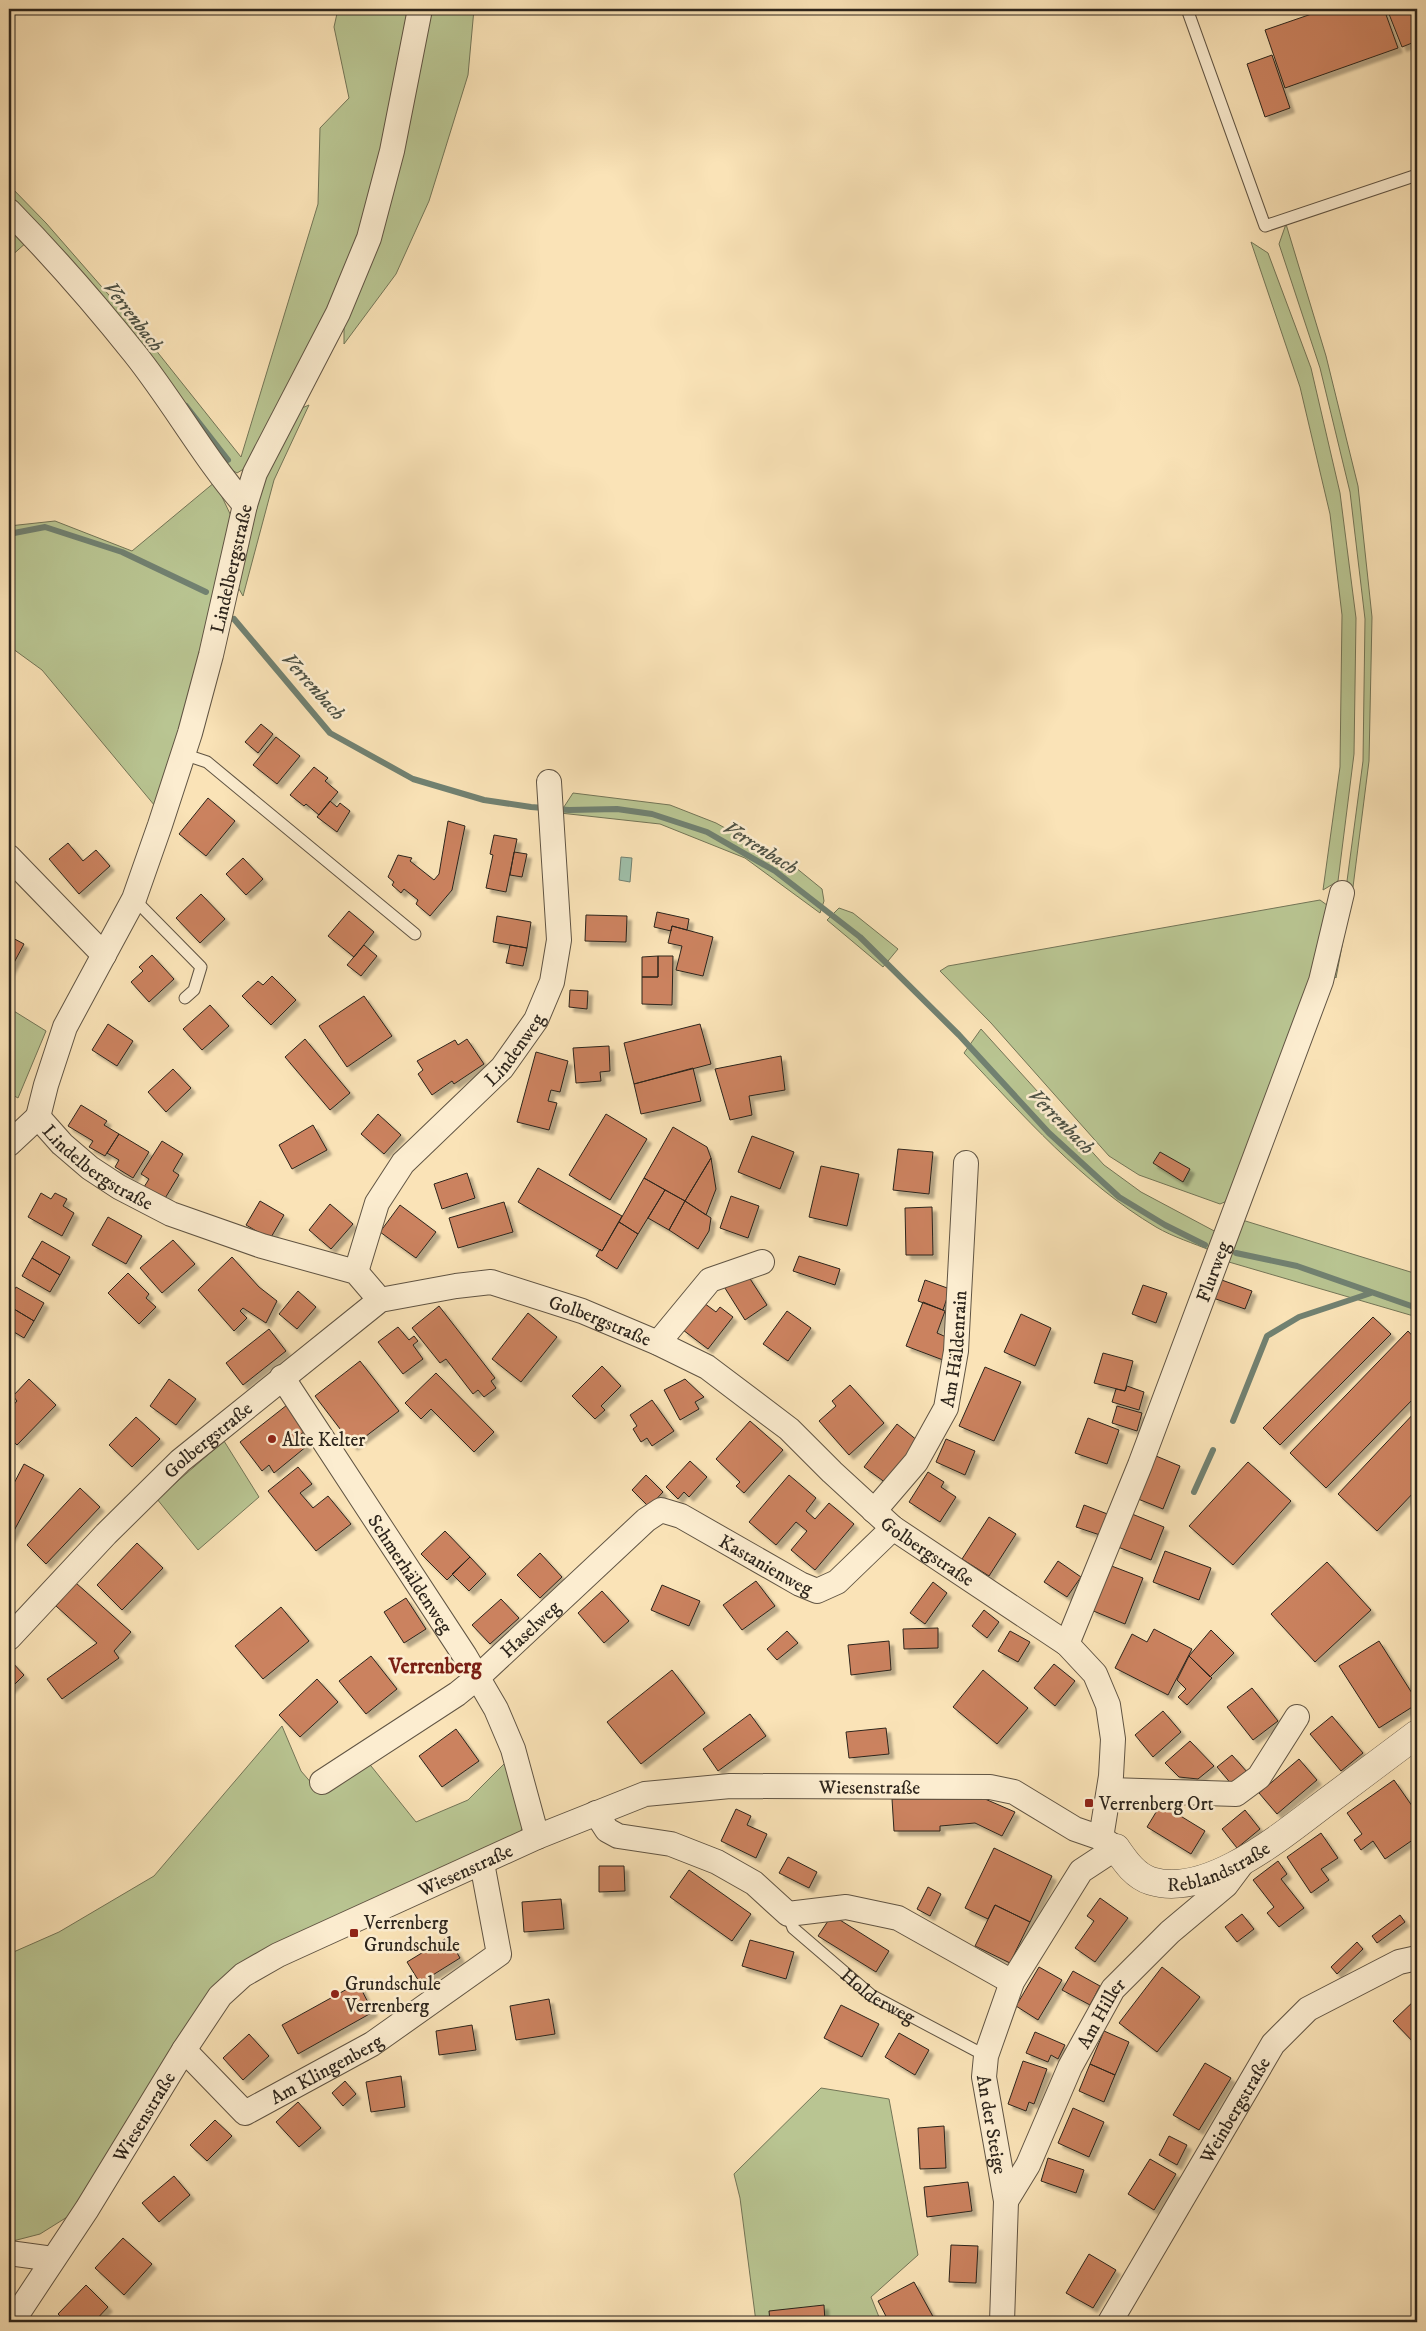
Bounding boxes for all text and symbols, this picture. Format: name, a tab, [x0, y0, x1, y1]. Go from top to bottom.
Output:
water label: Verrenbach	[97, 276, 168, 357]
street label: Lindelbergstraße	[206, 502, 258, 636]
water label: Verrenbach	[276, 648, 350, 726]
water label: Verrenbach	[718, 816, 802, 881]
street label: Lindenweg	[480, 1010, 550, 1092]
water label: Verrenbach	[1023, 1084, 1099, 1160]
street label: Lindelbergstraße	[37, 1120, 157, 1216]
street label: Flurweg	[1192, 1238, 1236, 1305]
street label: Am Häldenrain	[936, 1290, 972, 1409]
street label: Golbergstraße	[546, 1291, 654, 1352]
street label: Golbergstraße	[159, 1397, 258, 1484]
place label: Alte Kelter	[282, 1429, 365, 1452]
marker: Alte Kelter	[266, 1433, 278, 1445]
street label: Schmerhäldenweg	[362, 1511, 457, 1639]
street label: Golbergstraße	[875, 1512, 978, 1592]
street label: Kastanienweg	[715, 1530, 816, 1601]
street label: Haselweg	[496, 1596, 566, 1663]
district label: Verrenberg	[388, 1654, 482, 1680]
street label: Wiesenstraße	[818, 1776, 920, 1800]
place label: Verrenberg Ort	[1098, 1793, 1214, 1816]
marker: Verrenberg Ort	[1083, 1797, 1095, 1809]
street label: Reblandstraße	[1167, 1837, 1275, 1897]
street label: Wiesenstraße	[414, 1840, 517, 1903]
place label: Verrenberg Grundschule	[363, 1912, 460, 1957]
marker: Verrenberg Grundschule	[348, 1927, 360, 1939]
street label: Holderweg	[835, 1964, 919, 2030]
place label: Grundschule Verrenberg	[344, 1973, 441, 2018]
street label: Am Hiller	[1073, 1973, 1131, 2053]
marker: Grundschule Verrenberg	[329, 1988, 341, 2000]
street label: Am Klingenberg	[267, 2030, 388, 2110]
street label: Weinbergstraße	[1195, 2053, 1276, 2169]
street label: Wiesenstraße	[108, 2068, 181, 2167]
street label: An der Steige	[971, 2073, 1011, 2176]

